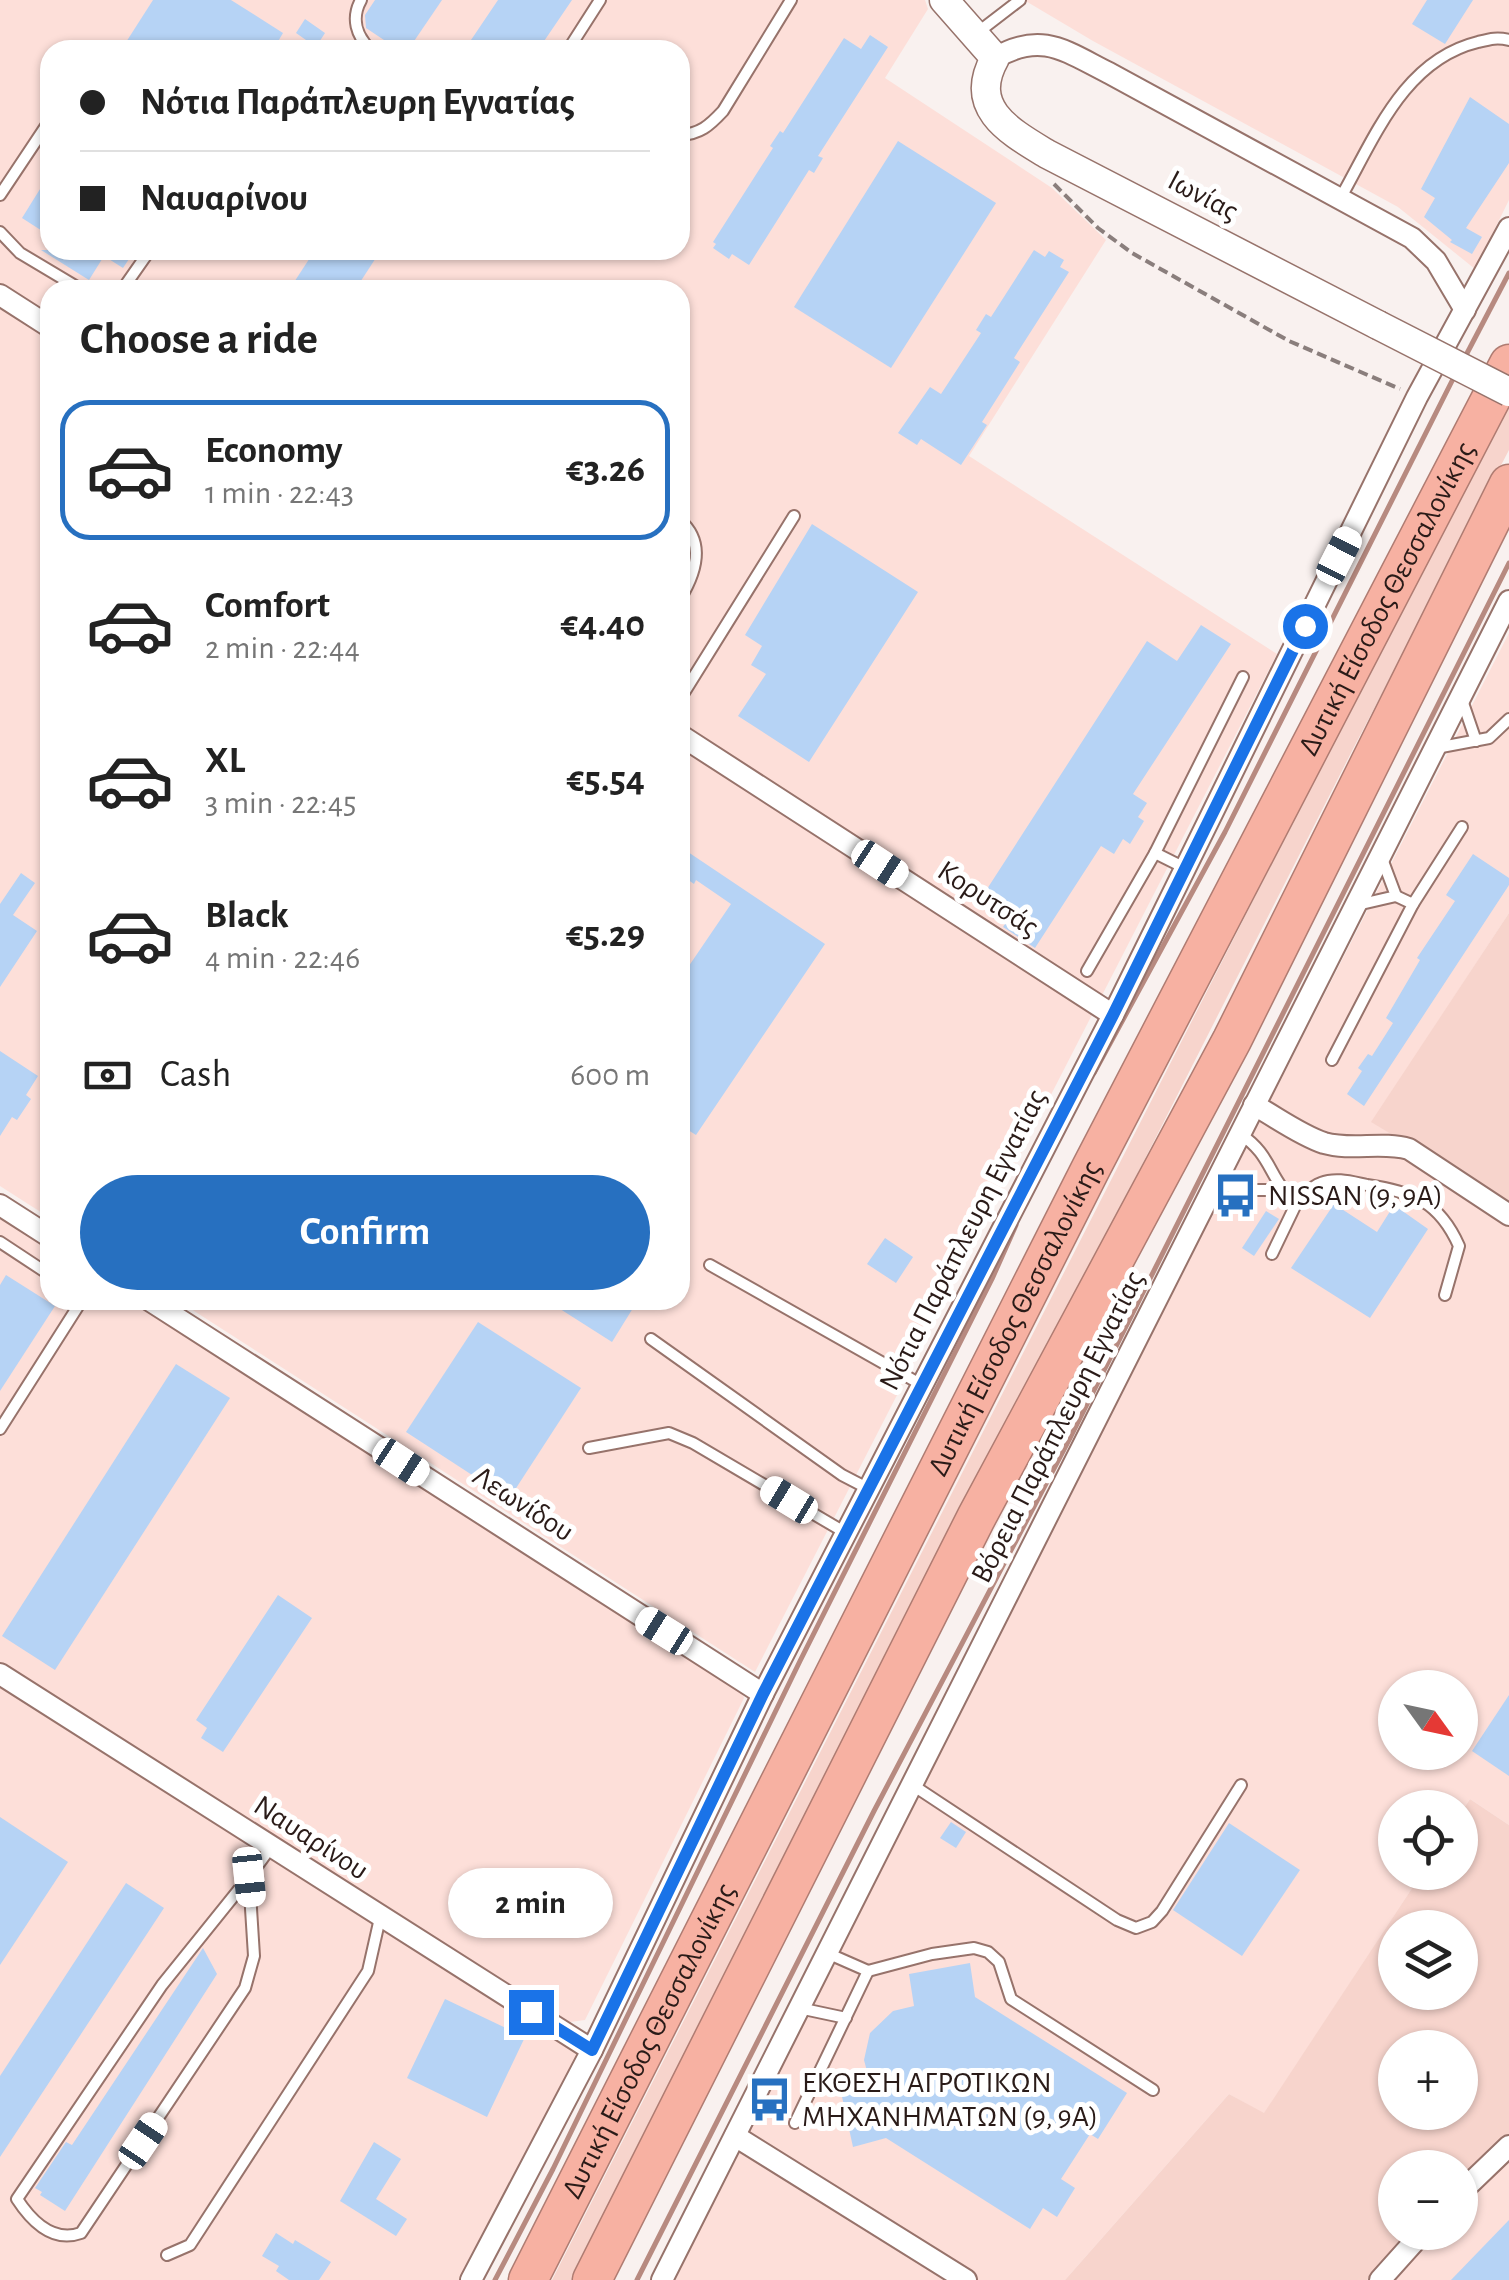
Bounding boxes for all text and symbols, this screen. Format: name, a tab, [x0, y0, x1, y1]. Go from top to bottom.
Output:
text: Νότια Παράπλευρη Εγνατίας	[140, 84, 575, 122]
street label: Ιωνίας	[1163, 165, 1243, 227]
text: Ναυαρίνου	[140, 180, 308, 218]
text: Choose a ride	[80, 317, 318, 362]
icon: car	[85, 425, 175, 515]
text: Economy	[205, 432, 343, 470]
street label: Δυτική Είσοδος Θεσσαλονίκης	[1293, 437, 1481, 760]
text: €3.26	[566, 451, 645, 489]
text: 1 min · 22:43	[205, 477, 354, 509]
car	[1312, 522, 1366, 590]
icon: car	[85, 580, 175, 670]
text: Comfort	[205, 587, 330, 625]
route start	[1283, 604, 1328, 649]
text: €4.40	[561, 606, 645, 644]
text: 2 min · 22:44	[205, 632, 360, 664]
icon: car	[85, 735, 175, 825]
text: XL	[205, 742, 245, 780]
text: €5.54	[567, 761, 645, 799]
text: 3 min · 22:45	[205, 787, 356, 819]
car	[847, 835, 913, 893]
street label: Κορυτσάς	[932, 855, 1044, 943]
icon: car	[85, 890, 175, 980]
text: Black	[205, 897, 289, 935]
text: €5.29	[566, 916, 645, 954]
text: 4 min · 22:46	[205, 942, 360, 974]
icon: cash	[80, 1048, 135, 1103]
text: Cash	[160, 1056, 231, 1094]
text: 600 m	[570, 1059, 650, 1091]
street label: Νότια Παράπλευρη Εγνατίας	[874, 1085, 1052, 1395]
street label: Δυτική Είσοδος Θεσσαλονίκης	[923, 1156, 1107, 1481]
bus stop icon: NISSAN (9, 9Α)	[1211, 1172, 1259, 1220]
button: Confirm	[80, 1175, 650, 1290]
place label: NISSAN (9, 9Α)	[1268, 1181, 1443, 1211]
street label: Βόρεια Παράπλευρη Εγνατίας	[966, 1266, 1150, 1588]
car	[368, 1433, 434, 1491]
street label: Λεωνίδου	[467, 1461, 579, 1547]
car	[756, 1472, 822, 1528]
car	[631, 1602, 697, 1660]
north arrow	[1378, 1670, 1478, 1770]
map controls	[1378, 1670, 1478, 2250]
street label: Ναυαρίνου	[249, 1790, 373, 1886]
button: locate	[1378, 1790, 1478, 1890]
car	[231, 1846, 267, 1908]
callout: 2 min	[448, 1867, 614, 1937]
street label: Δυτική Είσοδος Θεσσαλονίκης	[557, 1879, 741, 2203]
text: 2 min	[495, 1887, 566, 1919]
button: layers	[1378, 1910, 1478, 2010]
route end	[509, 1990, 554, 2035]
button: +	[1378, 2030, 1478, 2130]
place label: ΕΚΘΕΣΗ ΑΓΡΟΤΙΚΩΝ ΜΗΧΑΝΗΜΑΤΩΝ (9, 9Α)	[802, 2068, 1098, 2132]
bus stop icon: ΕΚΘΕΣΗ ΑΓΡΟΤΙΚΩΝ ΜΗΧΑΝΗΜΑΤΩΝ (9, 9Α)	[745, 2076, 793, 2124]
car	[114, 2108, 172, 2174]
button: −	[1378, 2150, 1478, 2250]

